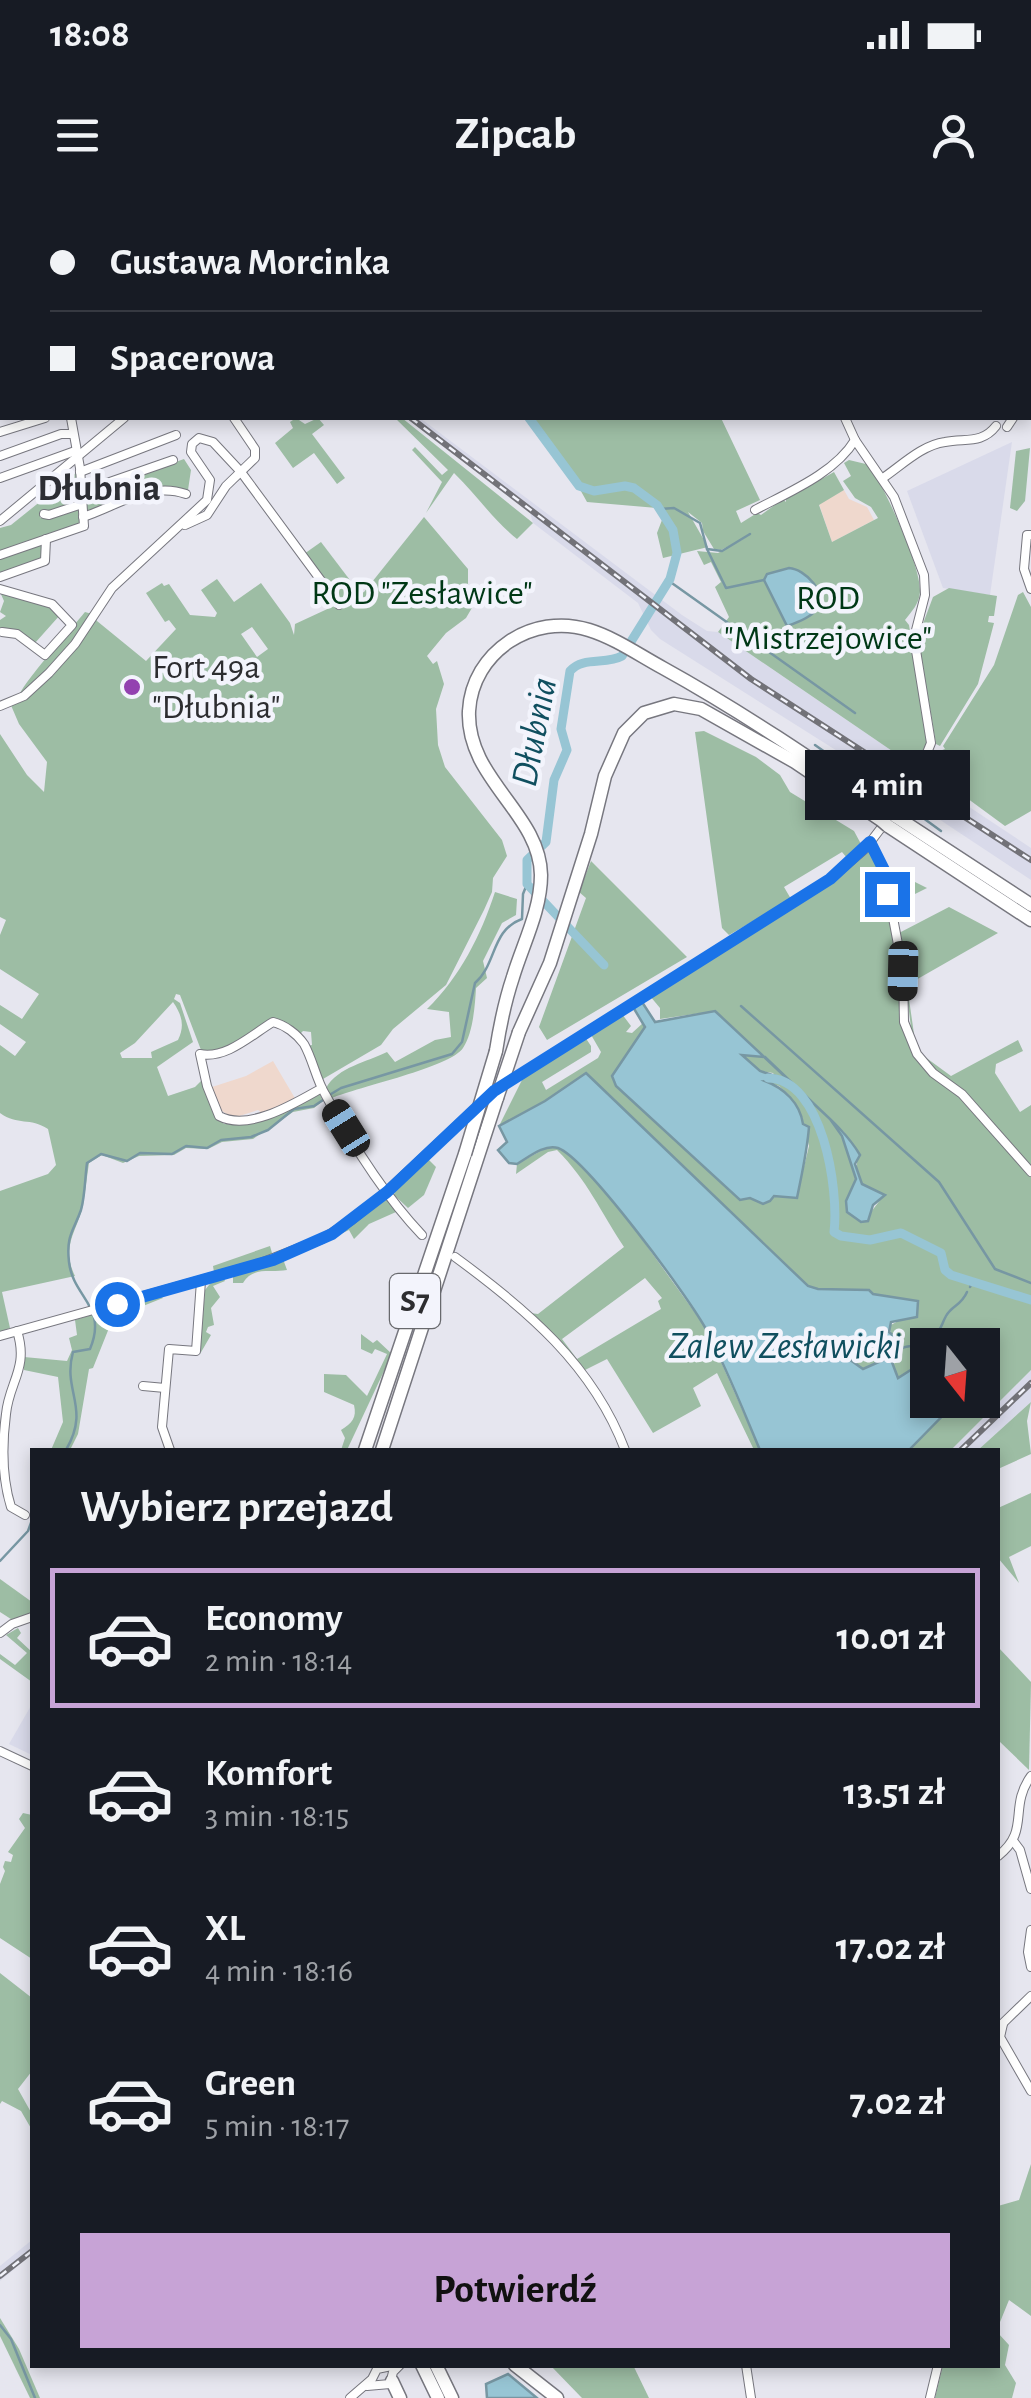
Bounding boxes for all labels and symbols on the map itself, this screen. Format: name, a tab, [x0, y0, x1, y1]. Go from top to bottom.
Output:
district label: Dłubnia	[37, 470, 161, 508]
park label: ROD "Zesławice"	[311, 576, 533, 611]
park label: ROD "Mistrzejowice"	[724, 581, 932, 656]
place label: Fort 49a "Dłubnia"	[152, 650, 281, 725]
water label: Dłubnia	[506, 674, 564, 790]
marker: Fort 49a "Dłubnia"	[121, 676, 143, 698]
callout: 4 min	[804, 749, 970, 819]
route end	[865, 872, 910, 917]
car	[887, 941, 919, 1001]
car	[317, 1095, 375, 1161]
road number: S7	[390, 1274, 440, 1328]
route start	[95, 1282, 140, 1327]
water label: Zalew Zesławicki	[669, 1328, 901, 1366]
north arrow	[910, 1328, 1000, 1418]

